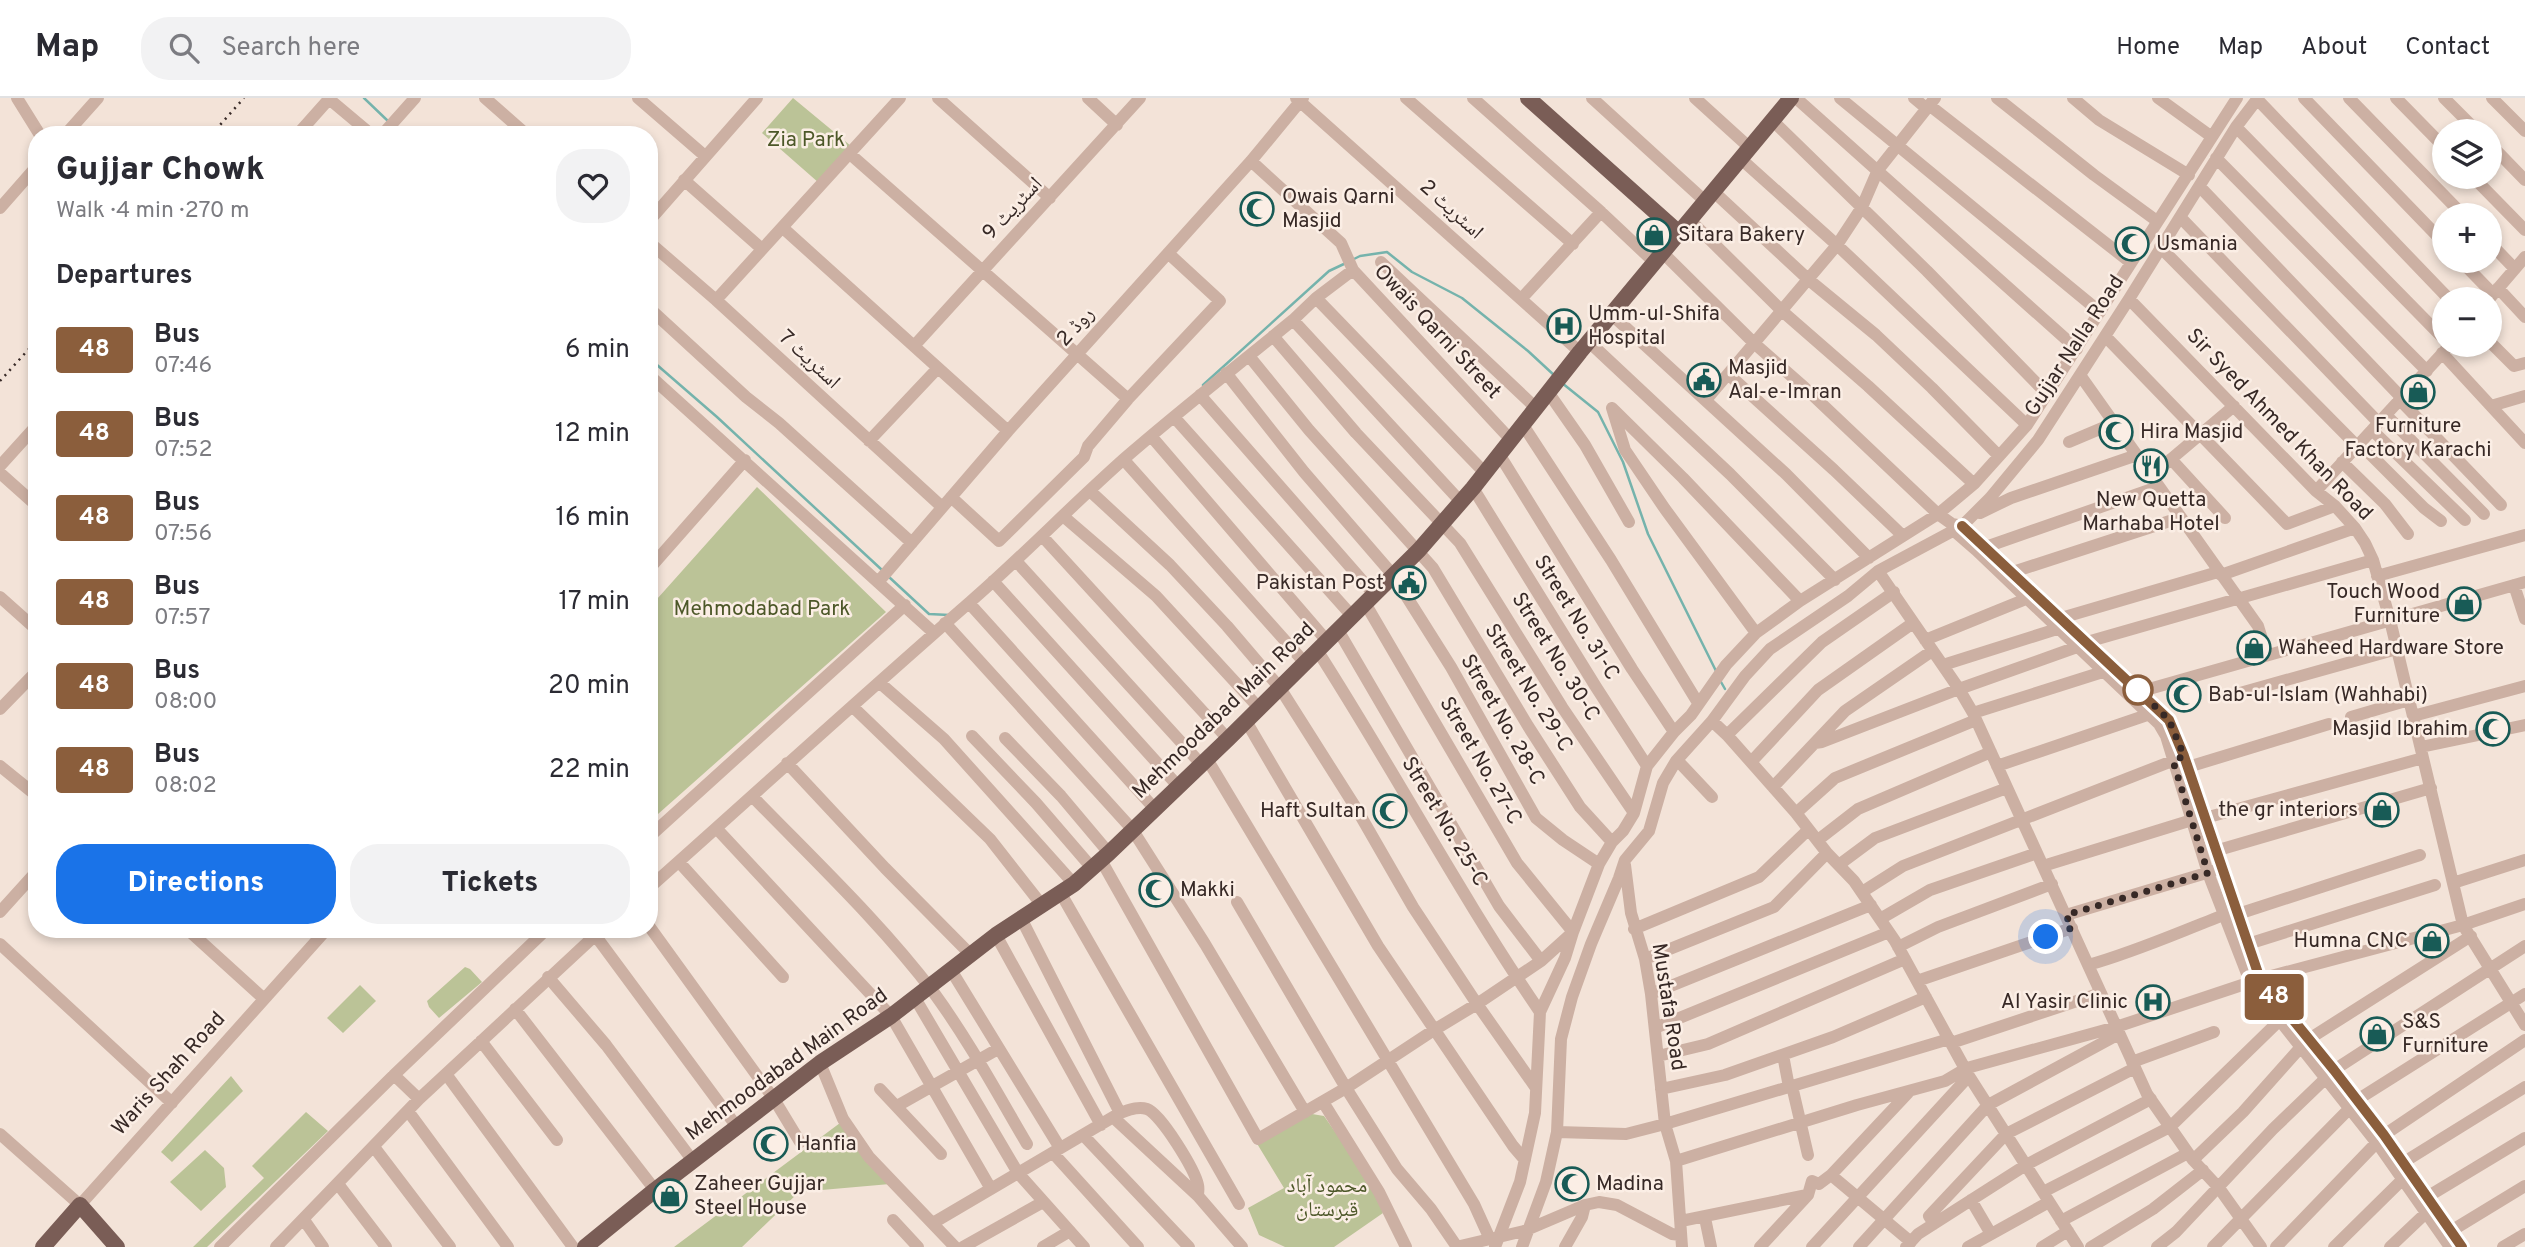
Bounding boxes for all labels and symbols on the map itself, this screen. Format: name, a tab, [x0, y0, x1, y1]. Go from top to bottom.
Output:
park label: Zia Park	[767, 127, 845, 154]
street label: اسٹریٹ 9	[977, 172, 1049, 246]
street label: اسٹریٹ 2	[1413, 174, 1489, 246]
place label: Owais Qarni Masjid	[1282, 184, 1395, 235]
mosque icon: Owais Qarni Masjid	[1238, 190, 1276, 228]
shop icon: Sitara Bakery	[1635, 216, 1673, 254]
place label: Sitara Bakery	[1678, 222, 1805, 249]
mosque icon: Usmania	[2113, 225, 2151, 263]
place label: Usmania	[2156, 231, 2238, 258]
street label: Owais Qarni Street	[1367, 259, 1507, 405]
street label: Gujjar Nalla Road	[2019, 270, 2131, 422]
street label: روڈ 2	[1051, 301, 1101, 353]
place label: Umm-ul-Shifa Hospital	[1588, 301, 1720, 352]
hospital icon: Umm-ul-Shifa Hospital	[1545, 307, 1583, 345]
street label: Sir Syed Ahmed Khan Road	[2180, 323, 2378, 527]
street label: اسٹریٹ 7	[772, 325, 846, 395]
place label: Masjid Aal-e-Imran	[1728, 355, 1842, 406]
public building icon: Masjid Aal-e-Imran	[1685, 361, 1723, 399]
shop icon: Furniture Factory Karachi	[2399, 373, 2437, 411]
mosque icon: Hira Masjid	[2097, 413, 2135, 451]
place label: Furniture Factory Karachi	[2344, 413, 2492, 464]
place label: Hira Masjid	[2140, 419, 2243, 446]
restaurant icon: New Quetta Marhaba Hotel	[2132, 447, 2170, 485]
place label: New Quetta Marhaba Hotel	[2082, 487, 2220, 538]
street label: Street No. 31-C	[1527, 551, 1625, 685]
public building icon: Pakistan Post	[1390, 564, 1428, 602]
place label: Pakistan Post	[1256, 570, 1384, 597]
place label: Touch Wood Furniture	[2326, 579, 2440, 630]
shop icon: Touch Wood Furniture	[2445, 585, 2483, 623]
street label: Street No. 30-C	[1505, 588, 1605, 726]
park label: Mehmodabad Park	[674, 596, 850, 623]
street label: Mehmoodabad Main Road	[1127, 617, 1321, 805]
street label: Street No. 29-C	[1478, 619, 1578, 757]
shop icon: Waheed Hardware Store	[2235, 629, 2273, 667]
place label: Waheed Hardware Store	[2278, 635, 2504, 662]
street label: Street No. 28-C	[1454, 650, 1550, 790]
unlabelled marker	[2123, 675, 2153, 705]
mosque icon: Bab-ul-Islam (Wahhabi)	[2165, 676, 2203, 714]
place label: Bab-ul-Islam (Wahhabi)	[2208, 682, 2428, 709]
street label: Street No. 27-C	[1432, 692, 1528, 830]
mosque icon: Masjid Ibrahim	[2474, 710, 2512, 748]
place label: Masjid Ibrahim	[2332, 716, 2468, 743]
street label: Street No. 25-C	[1395, 752, 1493, 892]
shop icon: the gr interiors	[2363, 791, 2401, 829]
mosque icon: Haft Sultan	[1371, 792, 1409, 830]
place label: the gr interiors	[2218, 797, 2358, 824]
place label: Haft Sultan	[1260, 798, 1366, 825]
mosque icon: Makki	[1137, 871, 1175, 909]
place label: Makki	[1180, 877, 1235, 904]
your location	[2028, 919, 2063, 954]
shop icon: Humna CNC	[2413, 922, 2451, 960]
place label: Humna CNC	[2294, 928, 2408, 955]
street label: Mustafa Road	[1645, 941, 1691, 1073]
line badge: 48	[2242, 974, 2306, 1020]
street label: Mehmoodabad Main Road	[681, 982, 893, 1148]
hospital icon: Al Yasir Clinic	[2134, 983, 2172, 1021]
place label: Al Yasir Clinic	[2001, 989, 2128, 1016]
street label: Waris Shah Road	[106, 1006, 232, 1142]
place label: S&S Furniture	[2402, 1009, 2489, 1060]
shop icon: S&S Furniture	[2358, 1015, 2396, 1053]
mosque icon: Hanfia	[752, 1125, 790, 1163]
place label: Hanfia	[796, 1131, 857, 1158]
mosque icon: Madina	[1553, 1165, 1591, 1203]
place label: Zaheer Gujjar Steel House	[694, 1171, 825, 1222]
place label: Madina	[1596, 1171, 1664, 1198]
park label: محمود آباد قبرستان	[1287, 1173, 1367, 1224]
shop icon: Zaheer Gujjar Steel House	[651, 1177, 689, 1215]

